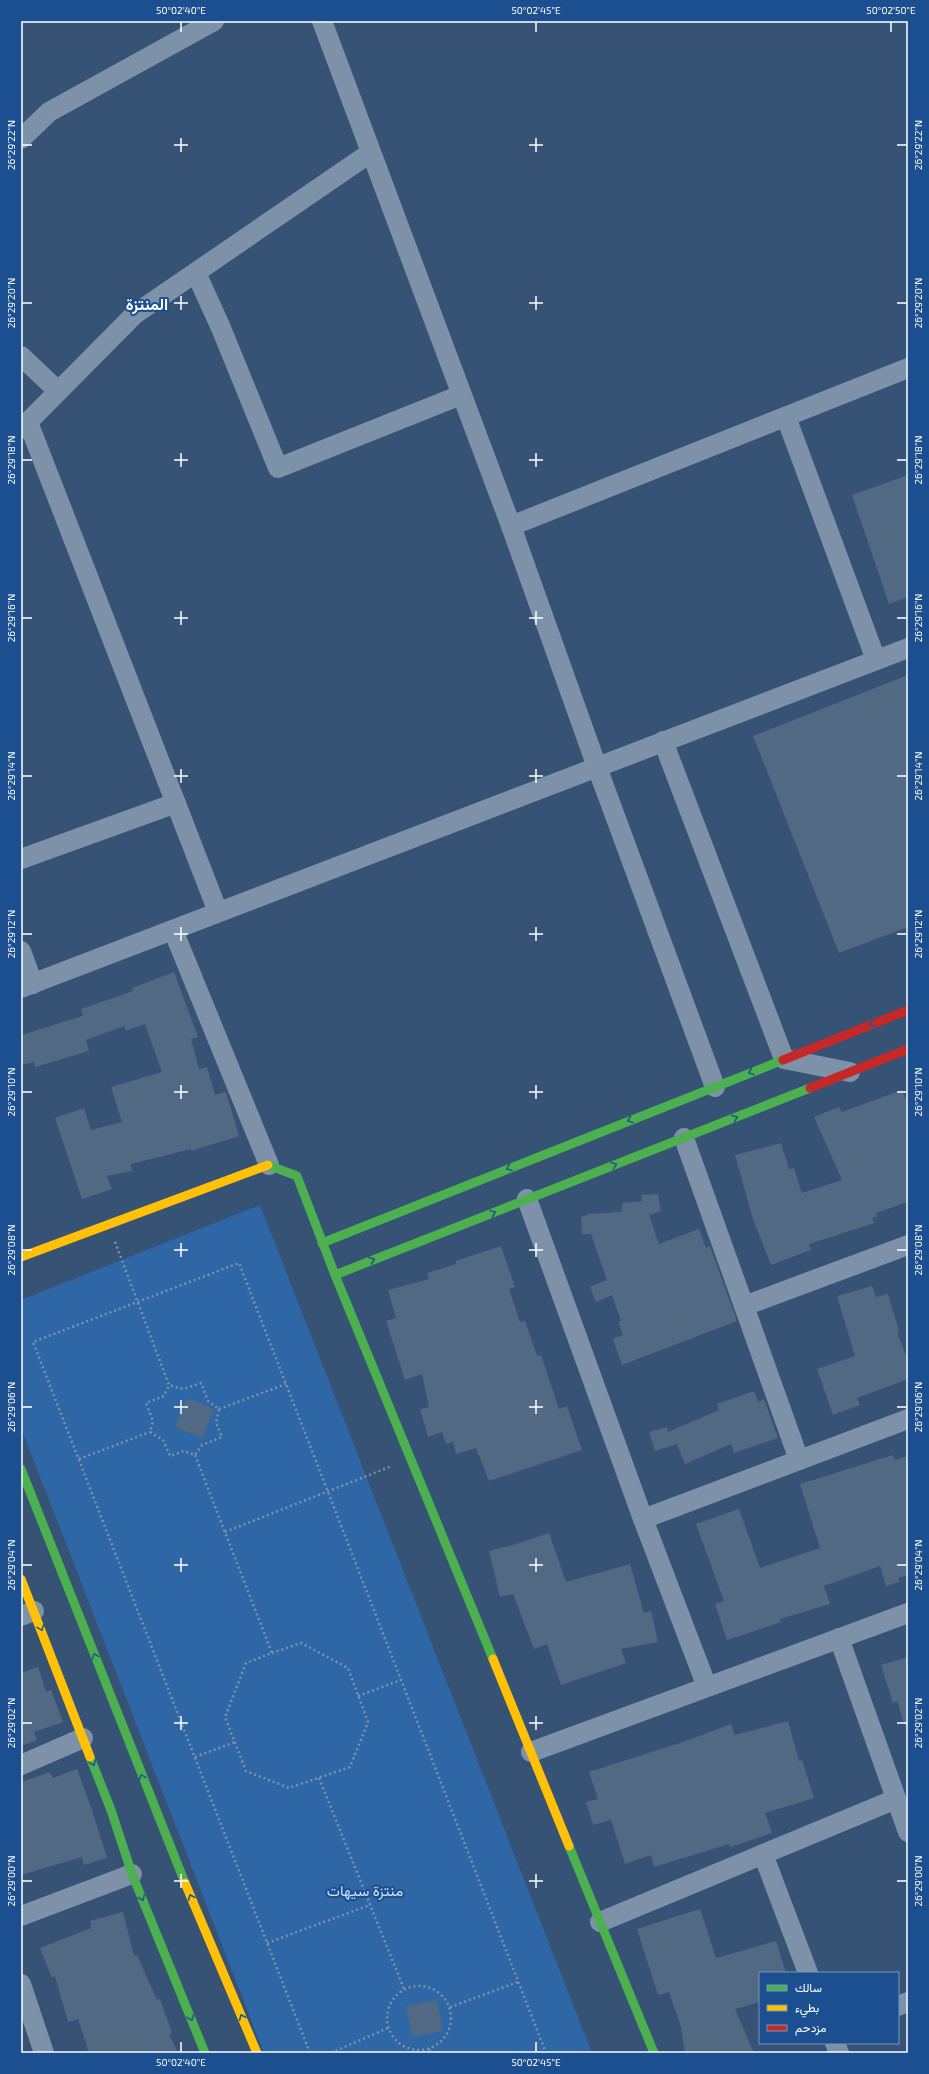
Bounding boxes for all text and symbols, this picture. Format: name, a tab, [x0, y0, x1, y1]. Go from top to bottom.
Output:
text: 50°02'40"E	[156, 4, 206, 16]
text: 50°02'45"E	[511, 4, 561, 16]
text: 50°02'50"E	[866, 4, 916, 16]
text: 26°29'22"N	[5, 120, 17, 170]
text: 26°29'22"N	[912, 120, 924, 170]
text: 26°29'20"N	[5, 278, 17, 328]
text: 26°29'20"N	[912, 278, 924, 328]
district label: المنتزة	[126, 294, 168, 315]
text: 26°29'18"N	[5, 435, 17, 485]
text: 26°29'18"N	[912, 435, 924, 485]
text: 26°29'16"N	[5, 594, 17, 642]
text: 26°29'16"N	[912, 594, 924, 642]
text: 26°29'14"N	[5, 751, 17, 801]
text: 26°29'14"N	[912, 751, 924, 801]
text: 26°29'12"N	[5, 910, 17, 958]
text: 26°29'12"N	[912, 910, 924, 958]
one-way arrow	[868, 1020, 875, 1028]
text: 26°29'10"N	[5, 1068, 17, 1117]
one-way arrow	[747, 1068, 754, 1076]
text: 26°29'10"N	[912, 1068, 924, 1117]
one-way arrow	[731, 1114, 738, 1122]
one-way arrow	[627, 1116, 634, 1124]
one-way arrow	[610, 1162, 617, 1170]
one-way arrow	[506, 1164, 513, 1172]
one-way arrow	[489, 1209, 496, 1217]
text: 26°29'08"N	[5, 1224, 17, 1276]
text: 26°29'08"N	[912, 1224, 924, 1276]
one-way arrow	[368, 1257, 375, 1265]
text: 26°29'06"N	[5, 1382, 17, 1432]
text: 26°29'06"N	[912, 1382, 924, 1432]
text: 26°29'04"N	[5, 1539, 17, 1591]
text: 26°29'04"N	[912, 1539, 924, 1591]
one-way arrow	[36, 1625, 44, 1632]
one-way arrow	[91, 1652, 99, 1659]
text: 26°29'02"N	[5, 1698, 17, 1748]
text: 26°29'02"N	[912, 1698, 924, 1748]
one-way arrow	[88, 1759, 96, 1766]
one-way arrow	[139, 1773, 147, 1780]
text: 26°29'00"N	[5, 1855, 17, 1907]
text: 26°29'00"N	[912, 1855, 924, 1907]
park label: منتزة سيهات	[327, 1881, 403, 1900]
one-way arrow	[137, 1893, 145, 1901]
one-way arrow	[188, 1894, 196, 1902]
legend	[759, 1972, 899, 2044]
text: سالك	[795, 1980, 822, 1994]
text: بطيء	[795, 2000, 819, 2018]
one-way arrow	[186, 2014, 194, 2022]
one-way arrow	[238, 2014, 246, 2021]
text: مزدحم	[795, 2020, 826, 2036]
text: 50°02'40"E	[156, 2056, 206, 2068]
text: 50°02'45"E	[511, 2056, 561, 2068]

